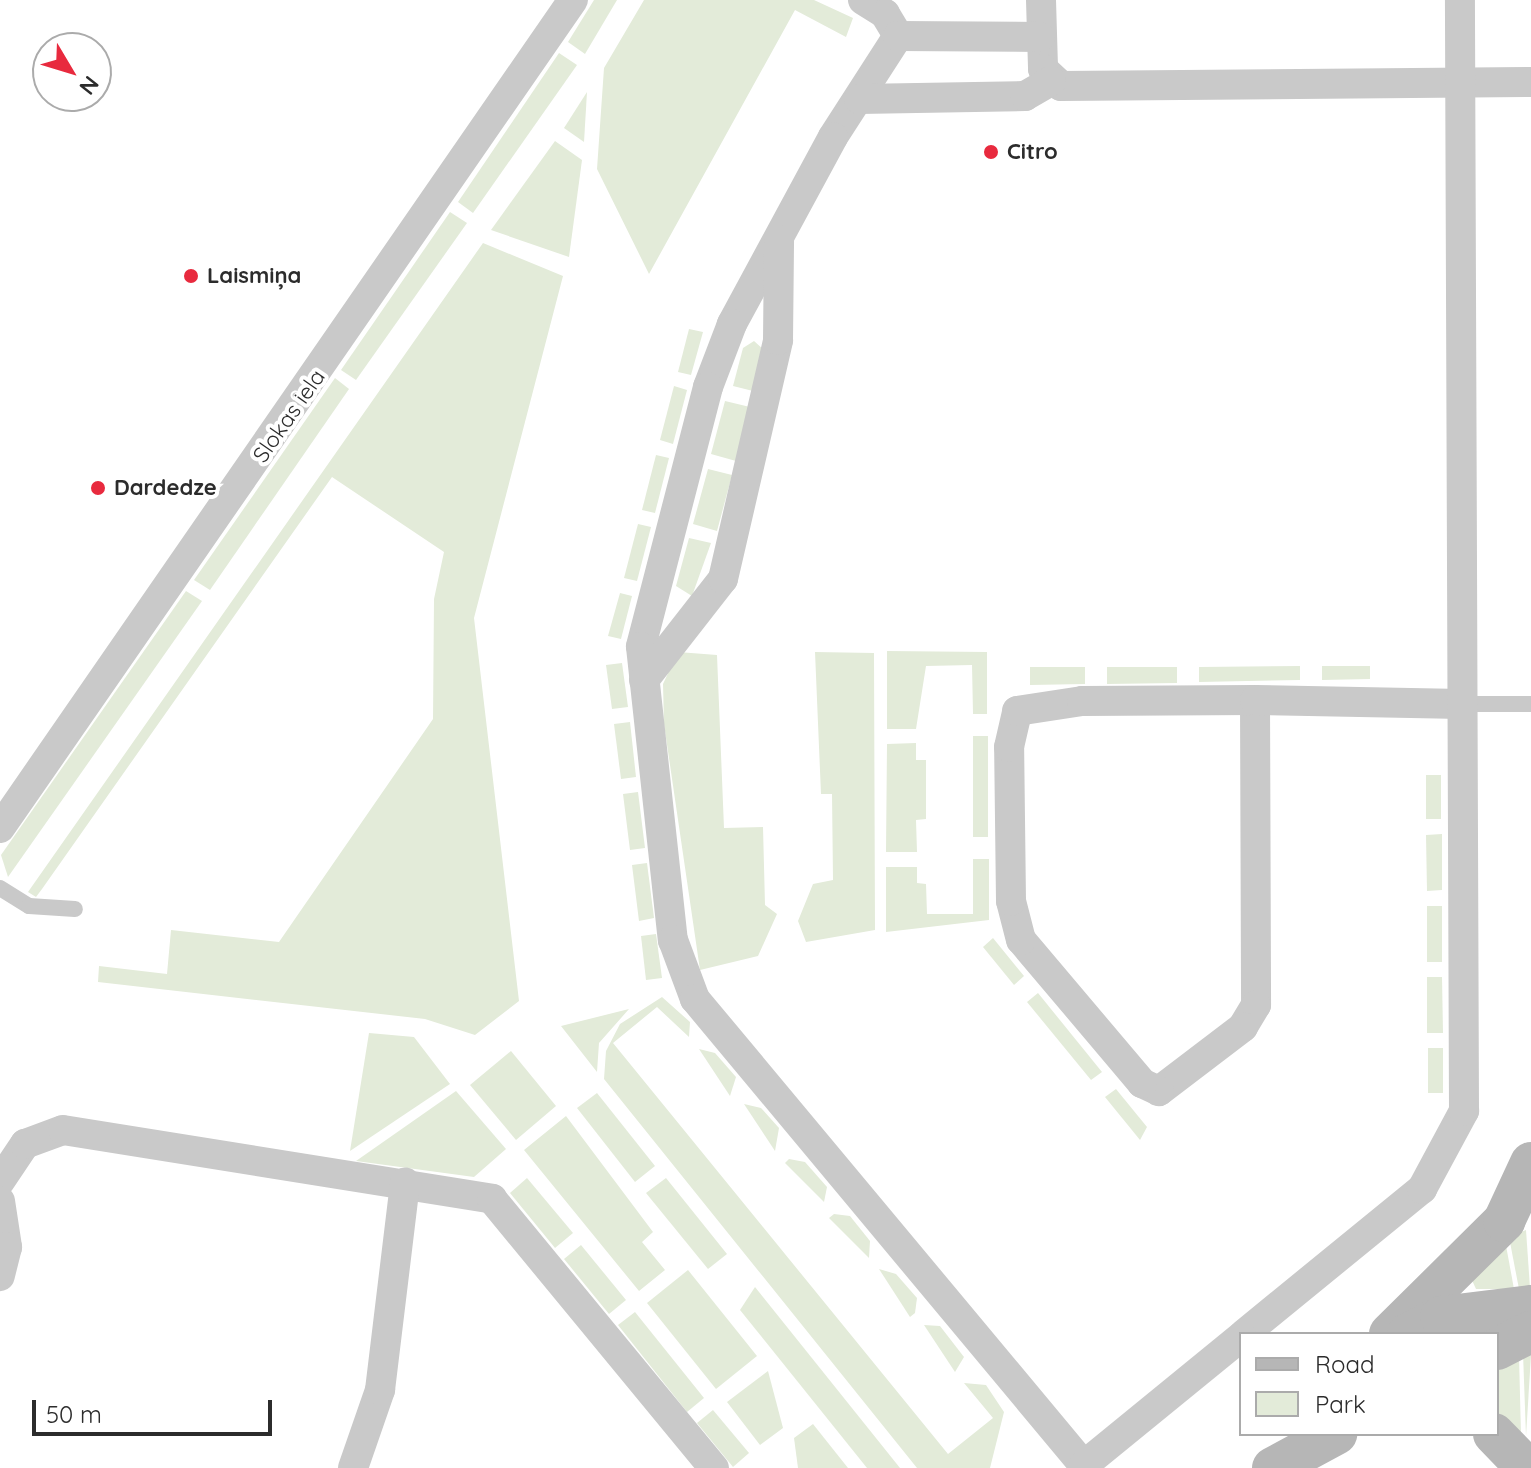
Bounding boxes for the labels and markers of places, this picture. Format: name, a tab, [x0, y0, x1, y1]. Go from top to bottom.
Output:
place label: Citro	[1007, 139, 1058, 165]
marker: Citro	[982, 143, 1000, 161]
place label: Laismiņa	[207, 263, 301, 289]
marker: Laismiņa	[182, 267, 200, 285]
place label: Dardedze	[114, 475, 217, 501]
marker: Dardedze	[89, 479, 107, 497]

